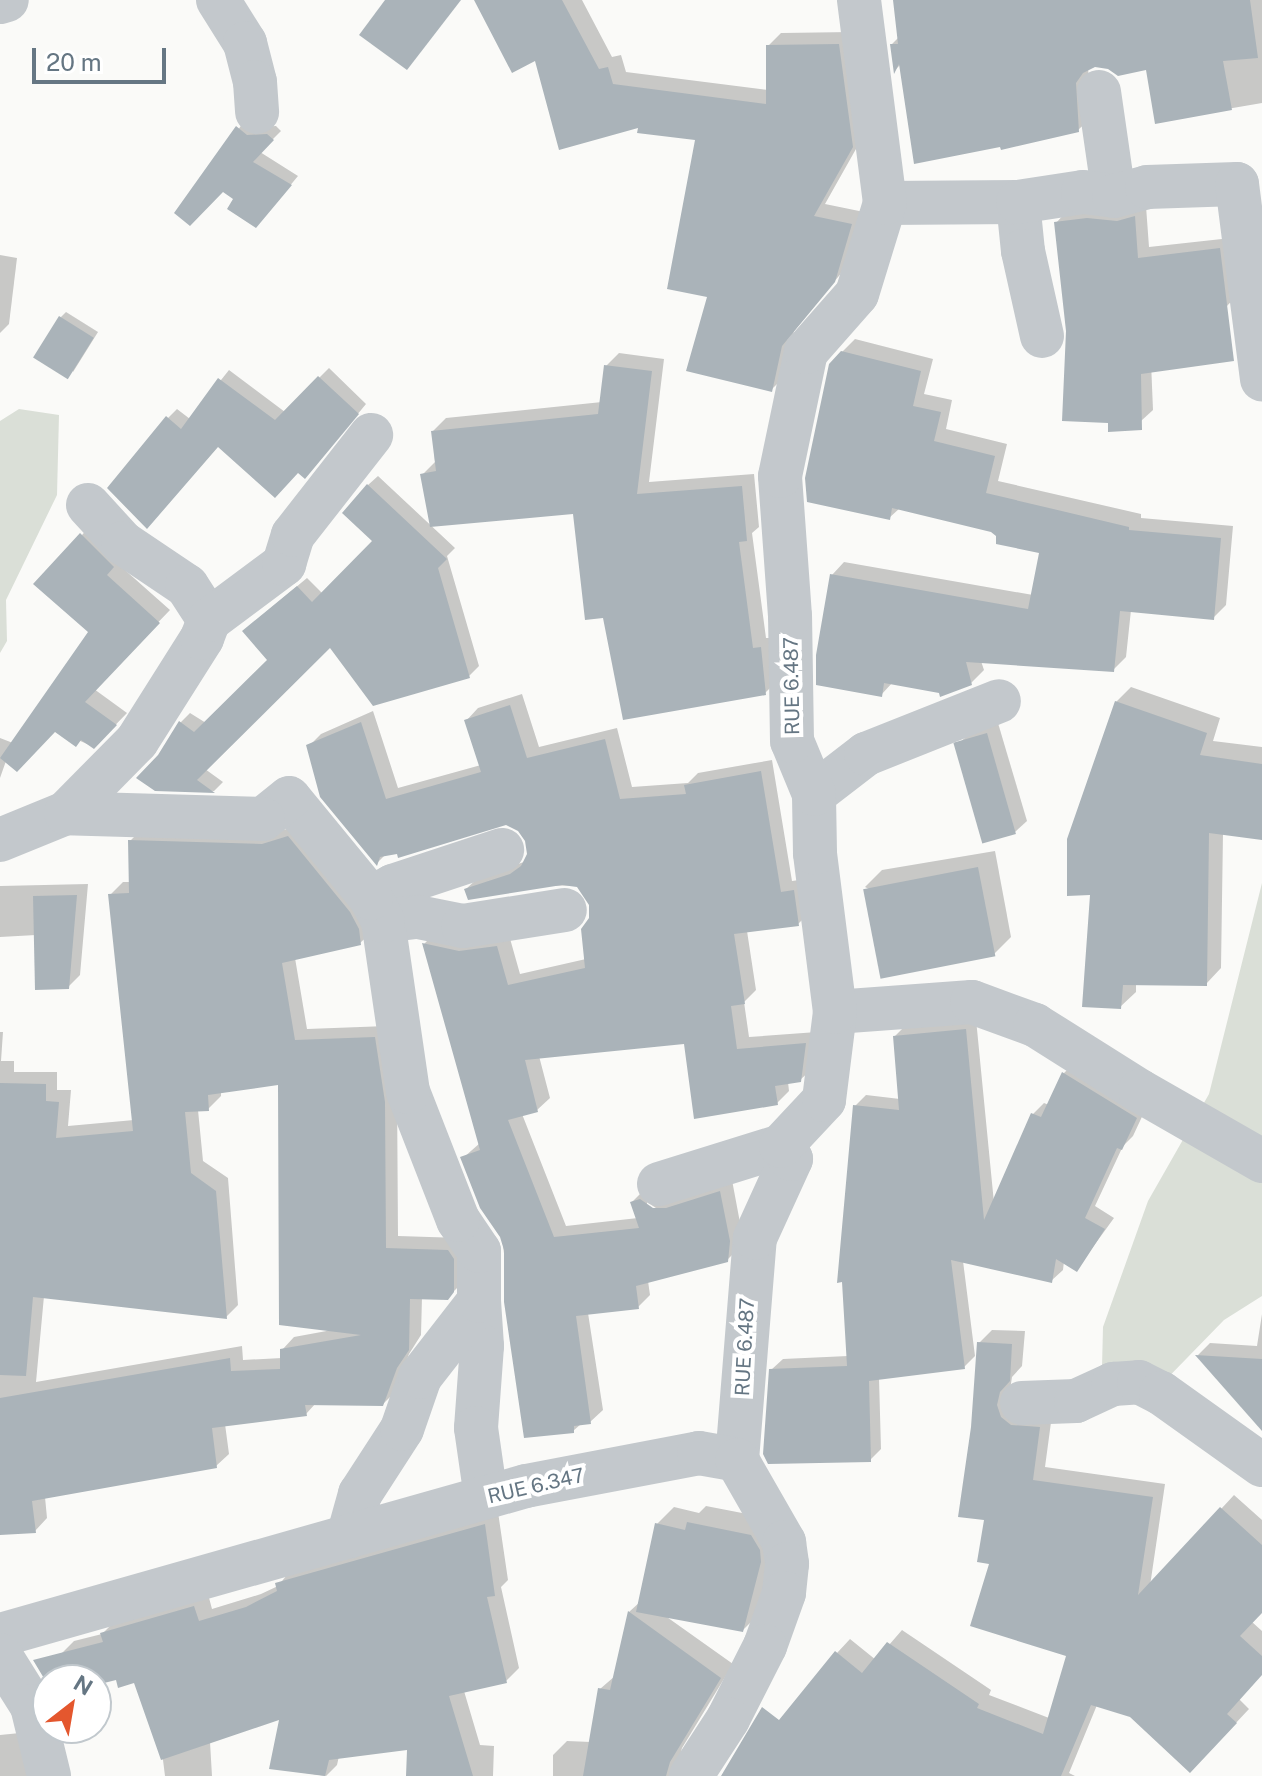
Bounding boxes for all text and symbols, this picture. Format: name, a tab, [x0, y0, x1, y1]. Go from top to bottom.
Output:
scale bar	[36, 32, 170, 82]
text: 20 m	[46, 48, 102, 76]
street label: RUE 6.487	[779, 637, 805, 735]
street label: RUE 6.487	[730, 1297, 760, 1397]
street label: RUE 6.347	[485, 1463, 587, 1509]
north arrow	[32, 1664, 112, 1744]
text: N	[69, 1670, 97, 1701]

